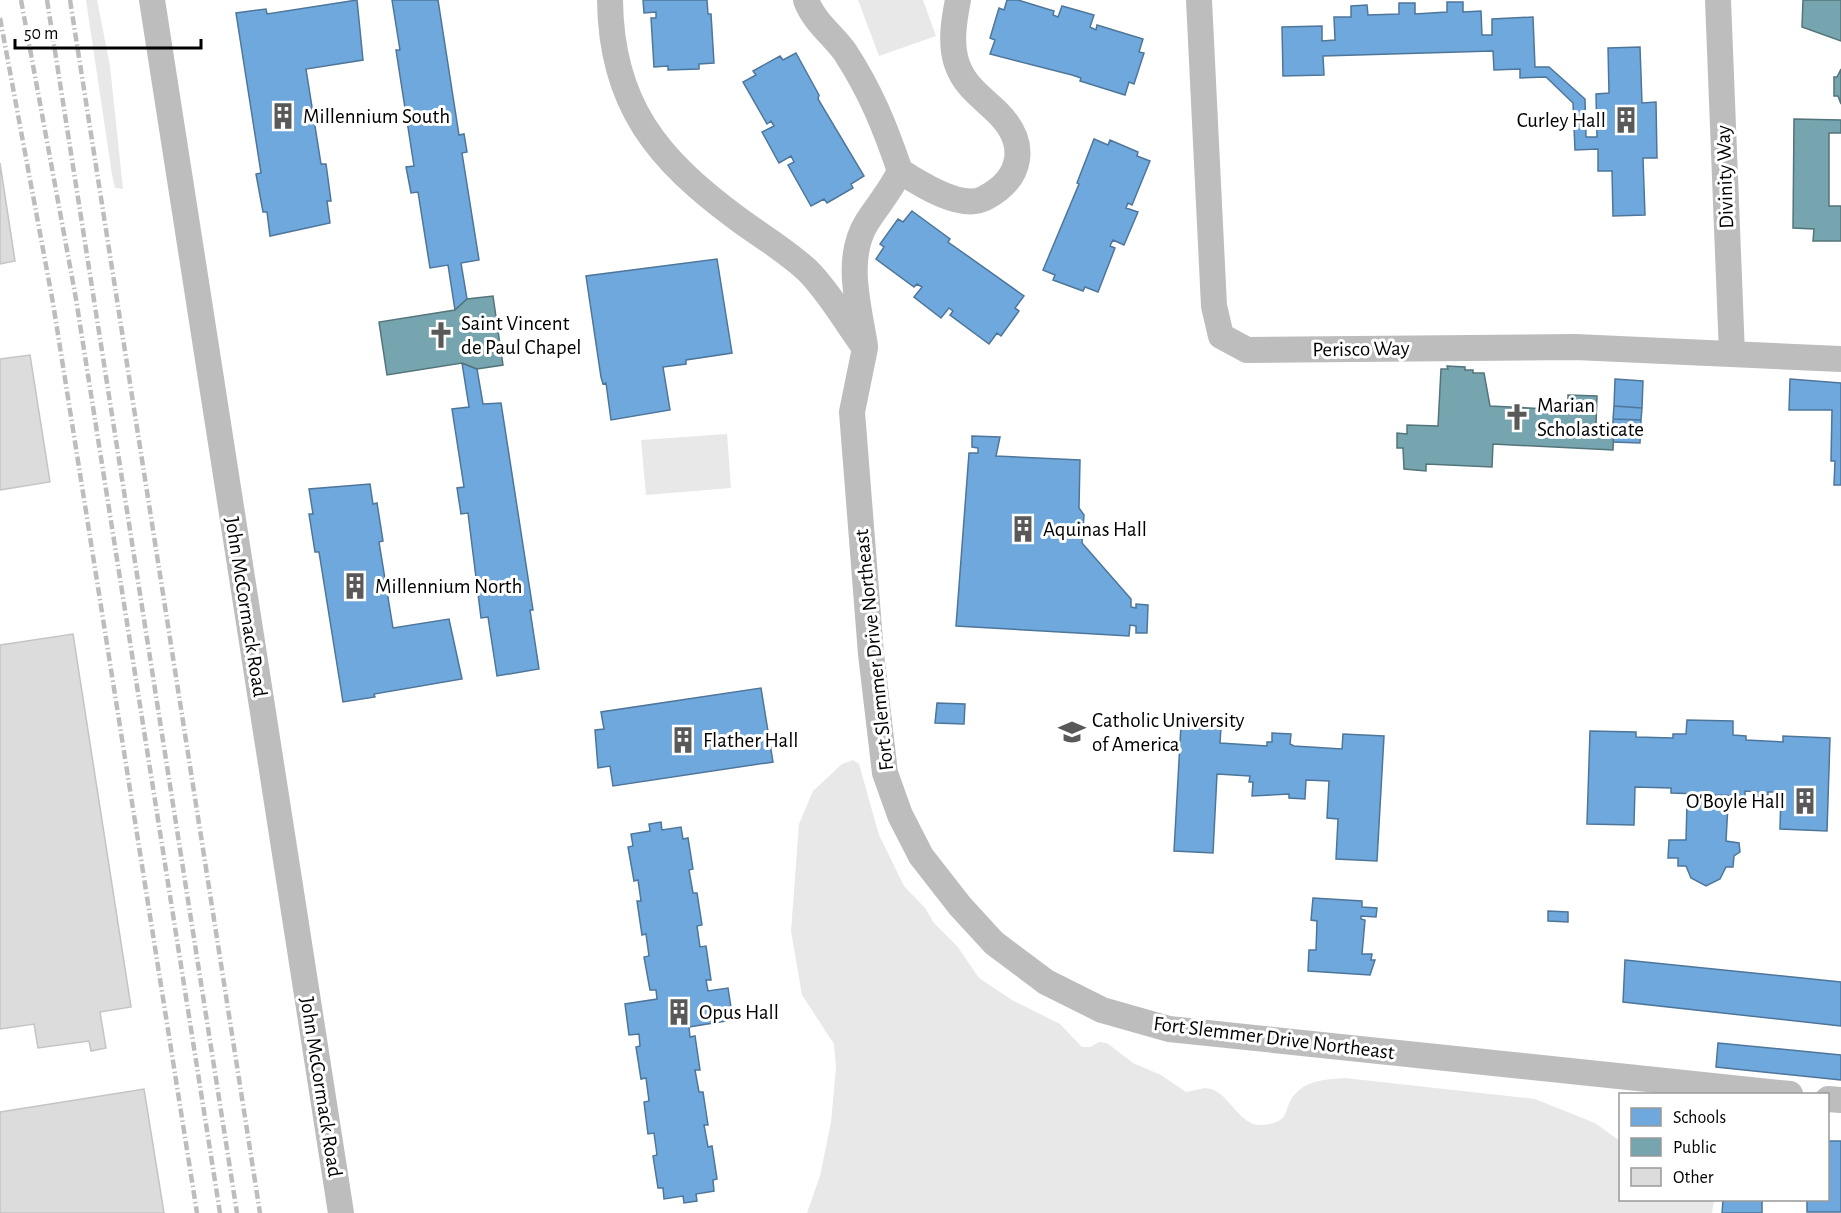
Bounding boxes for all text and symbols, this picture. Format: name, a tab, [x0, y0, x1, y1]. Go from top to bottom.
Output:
scale bar	[15, 12, 201, 50]
text: 50 m	[24, 25, 58, 43]
building icon: Millennium South	[268, 101, 298, 131]
building icon: Curley Hall	[1611, 105, 1641, 135]
place label: Millennium South	[303, 106, 450, 127]
place label: Curley Hall	[1517, 110, 1606, 131]
street label: Divinity Way	[1713, 125, 1737, 229]
place label: Saint Vincent de Paul Chapel	[461, 313, 582, 358]
church icon: Saint Vincent de Paul Chapel	[426, 320, 456, 350]
street label: Perisco Way	[1312, 338, 1410, 360]
place label: Marian Scholasticate	[1537, 395, 1644, 440]
church icon: Marian Scholasticate	[1502, 402, 1532, 432]
building icon: Aquinas Hall	[1008, 514, 1038, 544]
street label: John McCormack Road	[221, 515, 271, 699]
place label: Aquinas Hall	[1043, 519, 1147, 540]
street label: Fort Slemmer Drive Northeast	[851, 528, 897, 772]
building icon: Millennium North	[340, 571, 370, 601]
place label: Millennium North	[375, 576, 522, 597]
place label: Catholic University of America	[1092, 710, 1245, 755]
school or university icon: Catholic University of America	[1057, 717, 1087, 747]
building icon: Flather Hall	[668, 725, 698, 755]
place label: Flather Hall	[703, 730, 799, 751]
building icon: O'Boyle Hall	[1790, 786, 1820, 816]
place label: O'Boyle Hall	[1686, 791, 1785, 812]
street label: John McCormack Road	[296, 995, 346, 1179]
building icon: Opus Hall	[664, 997, 694, 1027]
place label: Opus Hall	[699, 1002, 779, 1023]
street label: Fort Slemmer Drive Northeast	[1152, 1013, 1396, 1063]
legend	[1619, 1093, 1829, 1201]
text: Schools	[1673, 1109, 1726, 1127]
text: Public	[1673, 1139, 1716, 1157]
text: Other	[1673, 1169, 1714, 1187]

